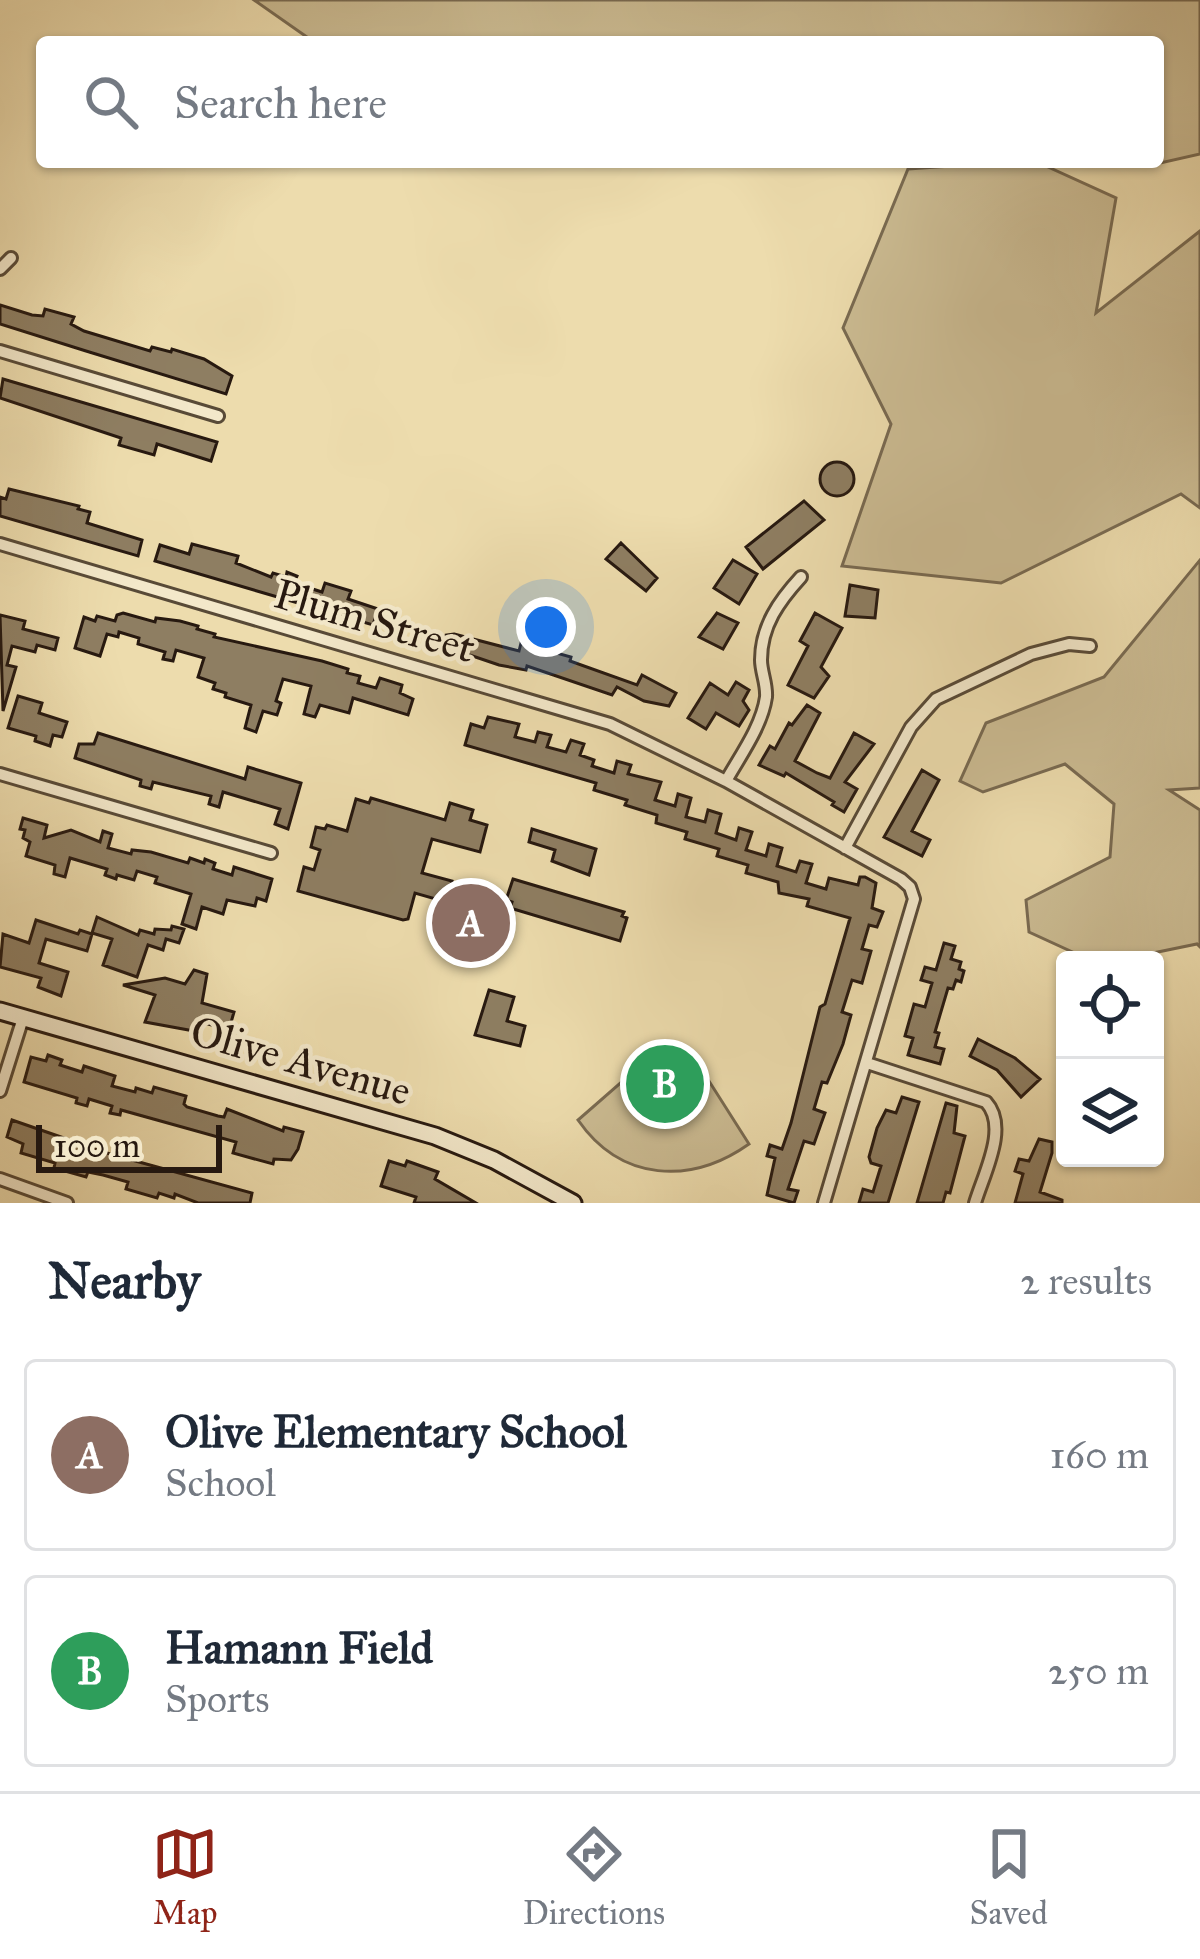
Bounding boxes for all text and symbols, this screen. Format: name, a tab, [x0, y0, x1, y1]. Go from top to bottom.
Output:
search box	[36, 36, 1164, 168]
icon: search	[78, 69, 144, 135]
text: Search here	[174, 75, 387, 130]
street label: Plum Street	[268, 568, 481, 674]
your location	[516, 597, 576, 657]
pin: A	[432, 878, 510, 968]
map controls	[1056, 951, 1164, 1167]
button: locate	[1056, 951, 1164, 1059]
street label: Olive Avenue	[185, 1005, 417, 1117]
pin: B	[626, 1039, 704, 1129]
button: layers	[1056, 1059, 1164, 1167]
scale bar	[36, 1119, 222, 1172]
text: 100 m	[54, 1126, 140, 1166]
text: Nearby	[48, 1250, 200, 1312]
text: 2 results	[1020, 1257, 1152, 1305]
text: Olive Elementary School	[165, 1404, 627, 1459]
text: A	[77, 1431, 103, 1479]
text: 160 m	[1050, 1431, 1149, 1479]
text: School	[165, 1459, 276, 1507]
text: Hamann Field	[165, 1620, 433, 1675]
text: B	[77, 1647, 103, 1695]
text: 250 m	[1048, 1647, 1149, 1695]
text: Sports	[165, 1675, 269, 1723]
tab: Map	[152, 1821, 218, 1933]
tab: Directions	[523, 1821, 665, 1933]
tab: Saved	[969, 1821, 1048, 1933]

